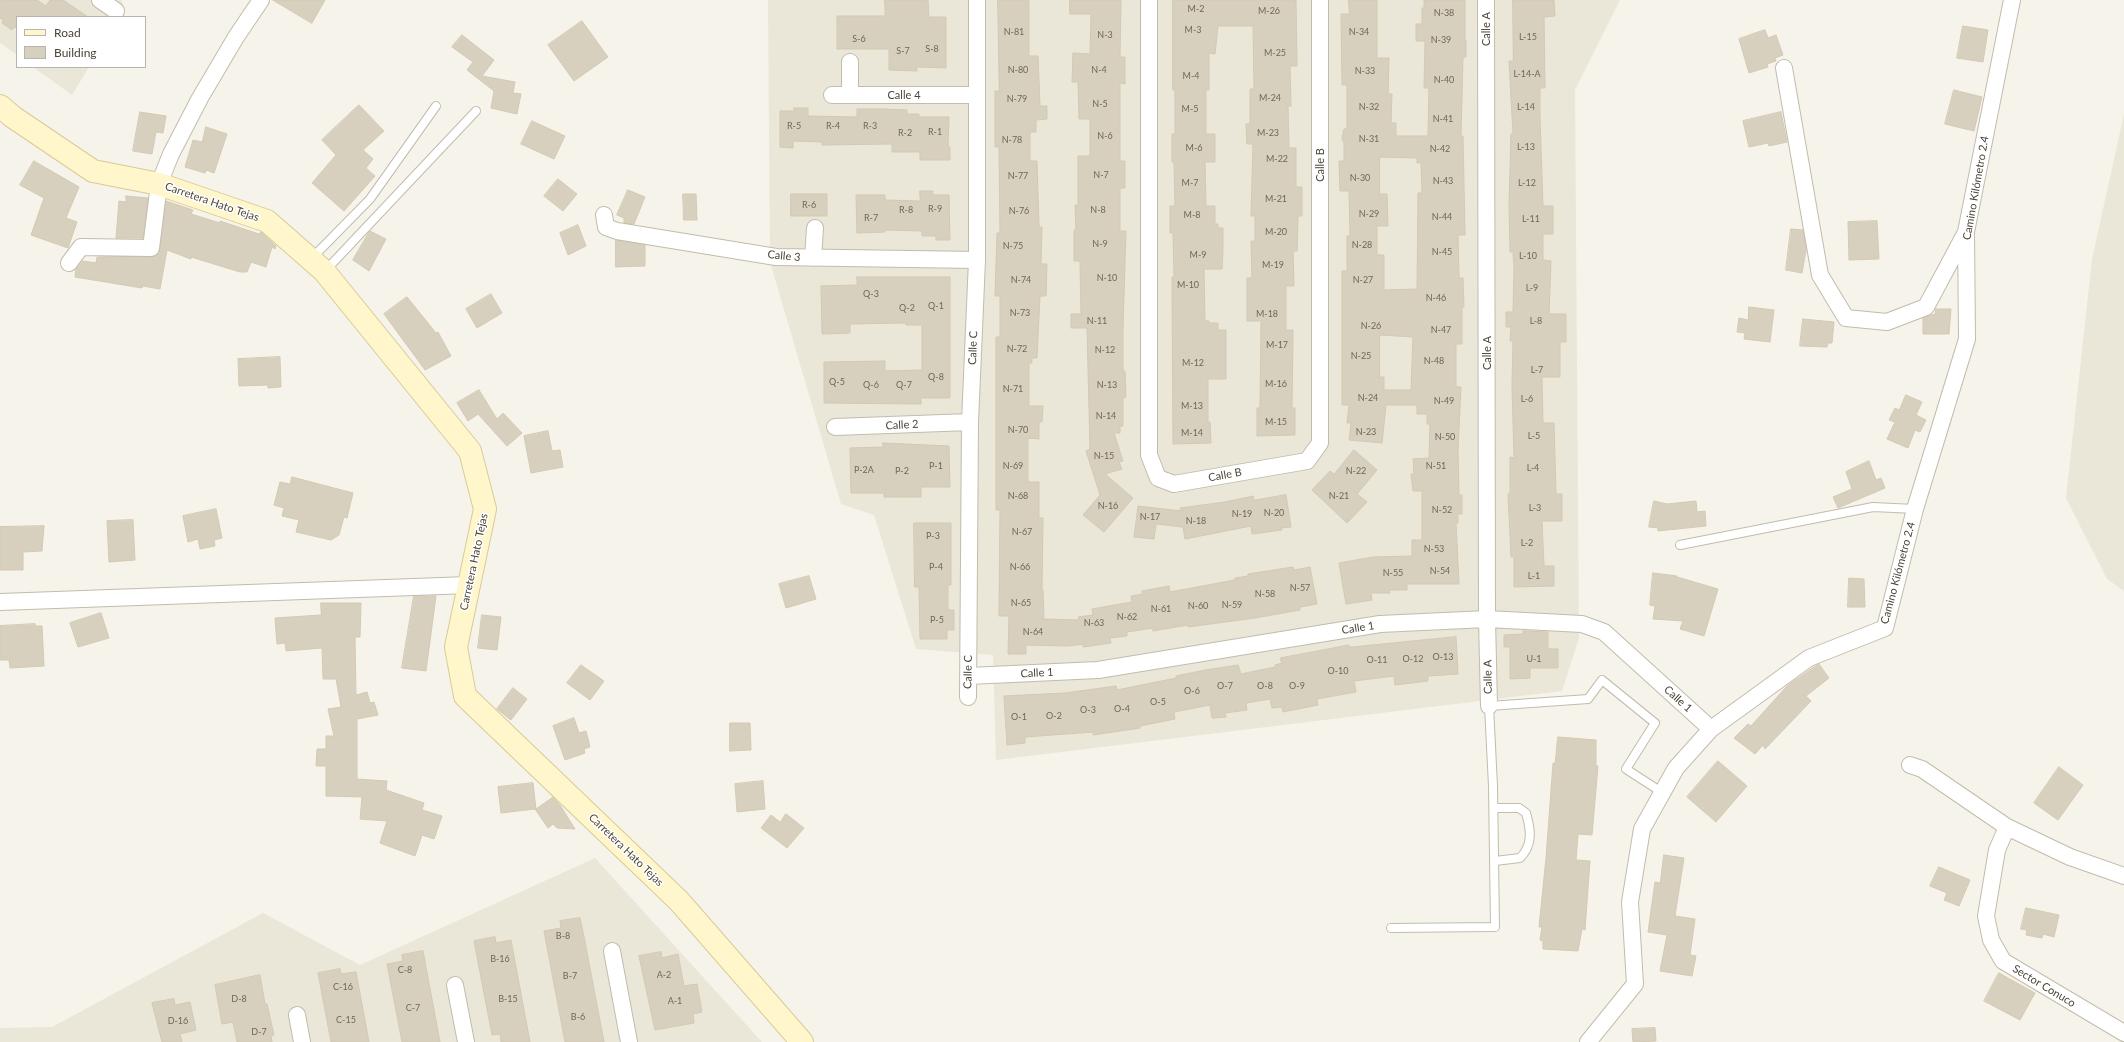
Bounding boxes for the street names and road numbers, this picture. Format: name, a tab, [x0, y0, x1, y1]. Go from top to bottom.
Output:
street label: Calle A	[1479, 12, 1493, 46]
street label: Calle 4	[887, 88, 921, 102]
street label: Camino Kilómetro 2.4	[1960, 135, 1992, 241]
street label: Calle B	[1313, 148, 1327, 182]
street label: Carretera Hato Tejas	[163, 180, 261, 224]
street label: Calle 3	[767, 248, 801, 264]
street label: Calle C	[966, 331, 980, 365]
street label: Calle A	[1480, 336, 1494, 370]
street label: Calle 2	[885, 418, 919, 432]
street label: Calle B	[1207, 466, 1243, 484]
street label: Carretera Hato Tejas	[457, 512, 491, 612]
street label: Camino Kilómetro 2.4	[1878, 520, 1918, 626]
street label: Calle 1	[1341, 619, 1375, 637]
street label: Calle C	[961, 655, 975, 689]
street label: Calle A	[1481, 660, 1495, 694]
street label: Calle 1	[1020, 666, 1054, 680]
street label: Calle 1	[1661, 683, 1695, 715]
street label: Carretera Hato Tejas	[586, 811, 666, 889]
street label: Sector Conuco	[2010, 962, 2078, 1010]

